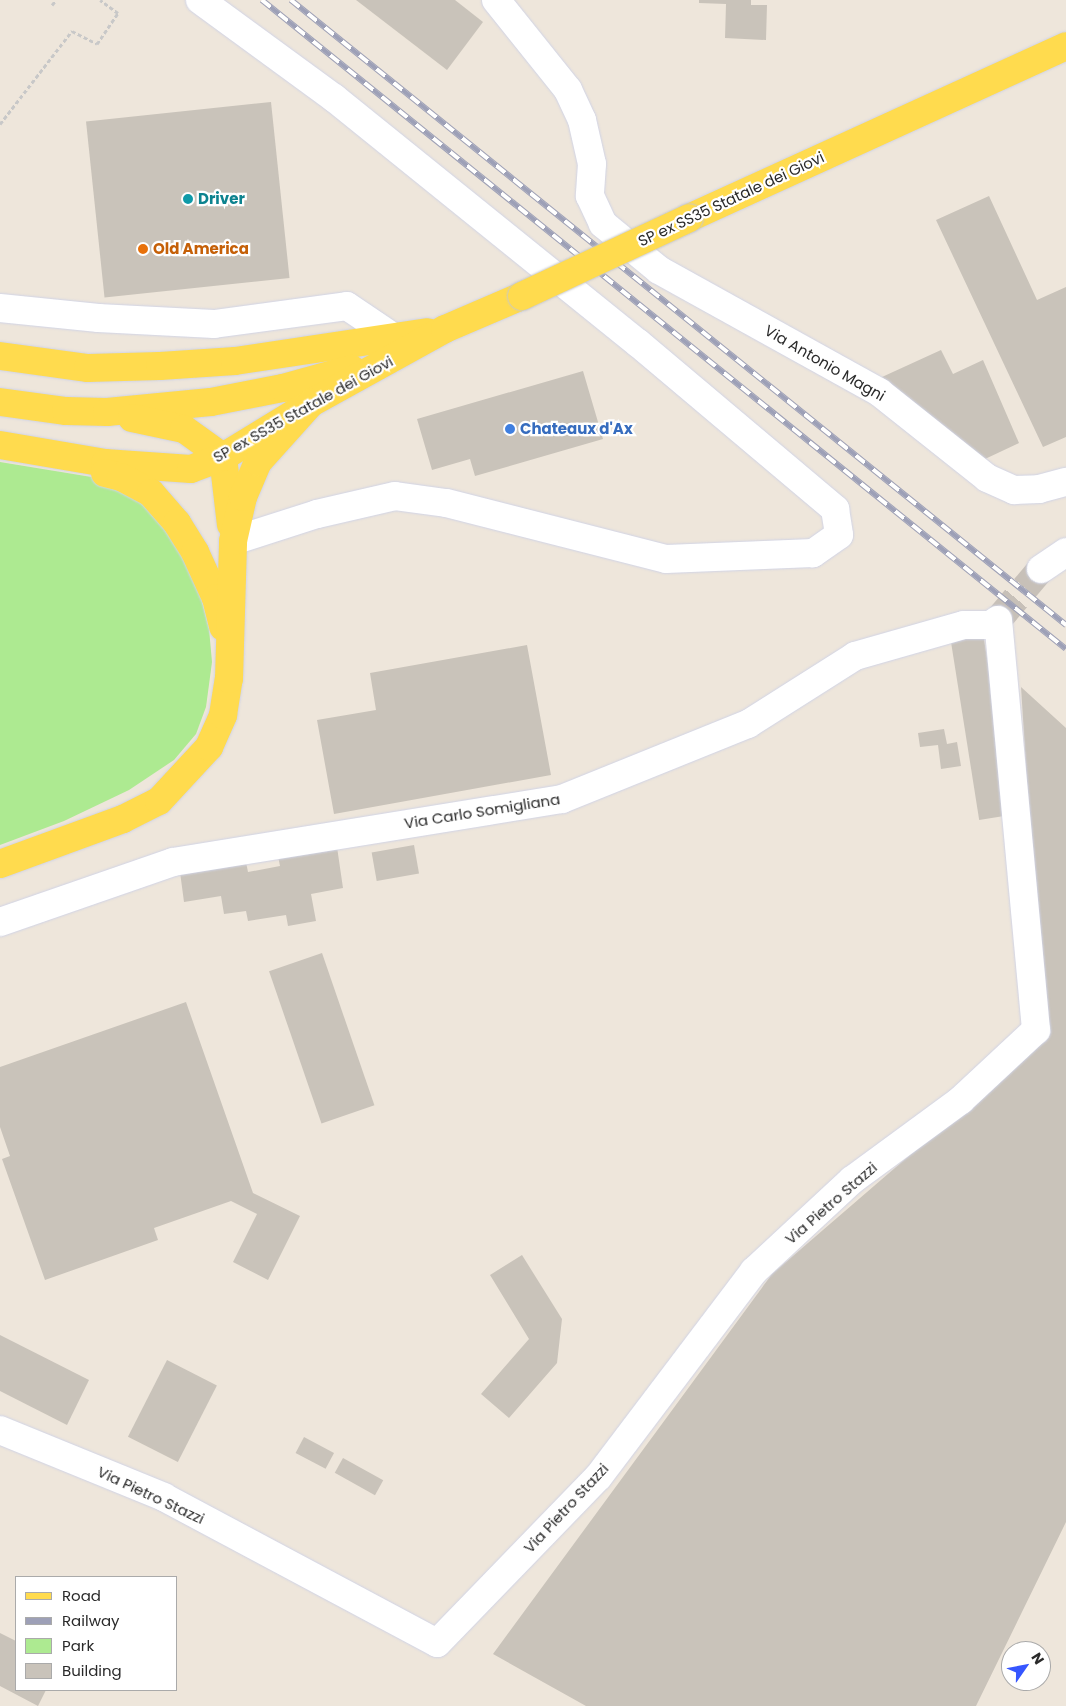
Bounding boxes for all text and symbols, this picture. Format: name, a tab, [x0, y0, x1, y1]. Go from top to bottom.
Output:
street label: SP ex SS35 Statale dei Giovi	[635, 148, 827, 250]
place label: Driver	[198, 190, 245, 208]
marker: Driver	[182, 193, 194, 205]
place label: Old America	[153, 240, 249, 258]
marker: Old America	[137, 243, 149, 255]
street label: Via Antonio Magni	[762, 321, 888, 405]
street label: SP ex SS35 Statale dei Giovi	[210, 352, 396, 466]
place label: Chateaux d'Ax	[520, 420, 633, 438]
marker: Chateaux d'Ax	[504, 423, 516, 435]
street label: Via Carlo Somigliana	[403, 790, 561, 832]
street label: Via Pietro Stazzi	[781, 1158, 881, 1248]
street label: Via Pietro Stazzi	[520, 1459, 612, 1557]
street label: Via Pietro Stazzi	[95, 1462, 207, 1528]
legend	[15, 1576, 178, 1691]
text: Road	[62, 1585, 101, 1606]
text: Railway	[62, 1610, 120, 1631]
text: Park	[62, 1635, 94, 1656]
north arrow	[1001, 1641, 1051, 1691]
text: N	[1026, 1649, 1049, 1668]
text: Building	[62, 1660, 122, 1681]

